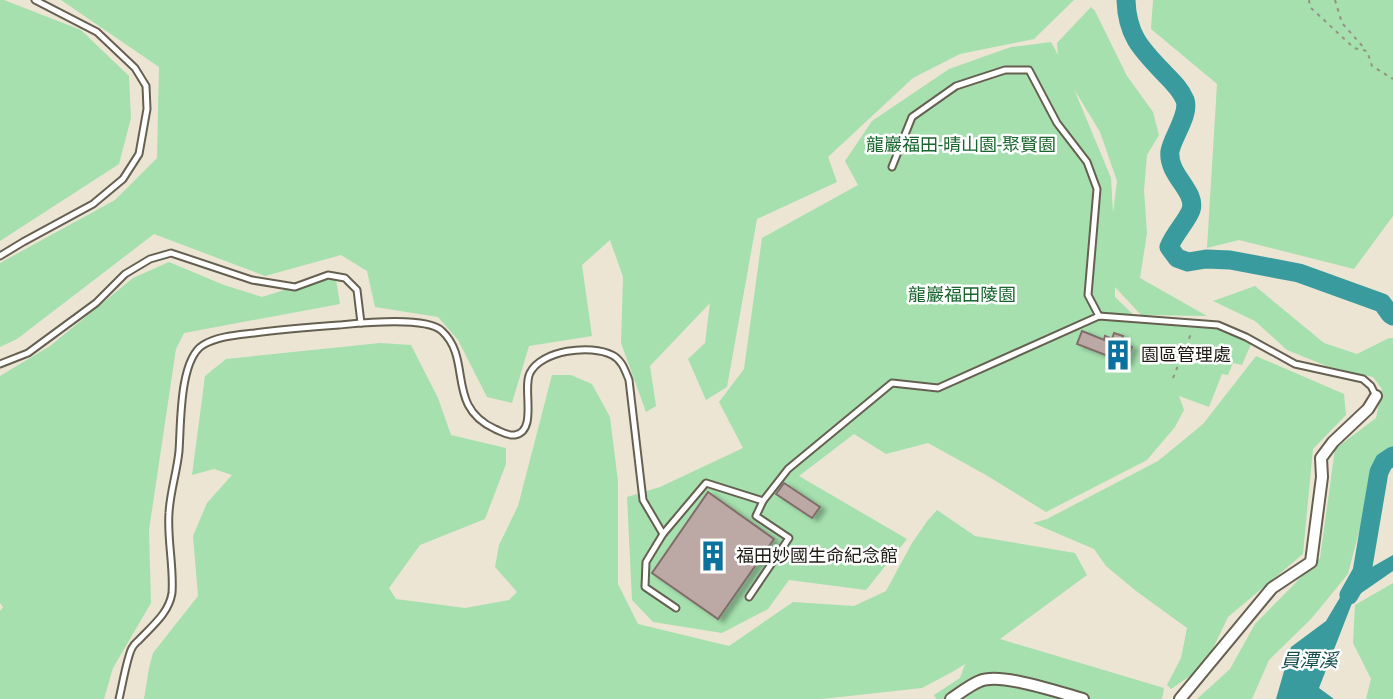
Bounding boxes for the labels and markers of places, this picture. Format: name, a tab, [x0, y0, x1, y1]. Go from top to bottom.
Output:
building icon: 園區管理處	[1101, 338, 1135, 372]
place label: 園區管理處	[1141, 344, 1231, 365]
building icon: 福田妙國生命紀念館	[696, 539, 730, 573]
place label: 福田妙國生命紀念館	[736, 545, 898, 566]

